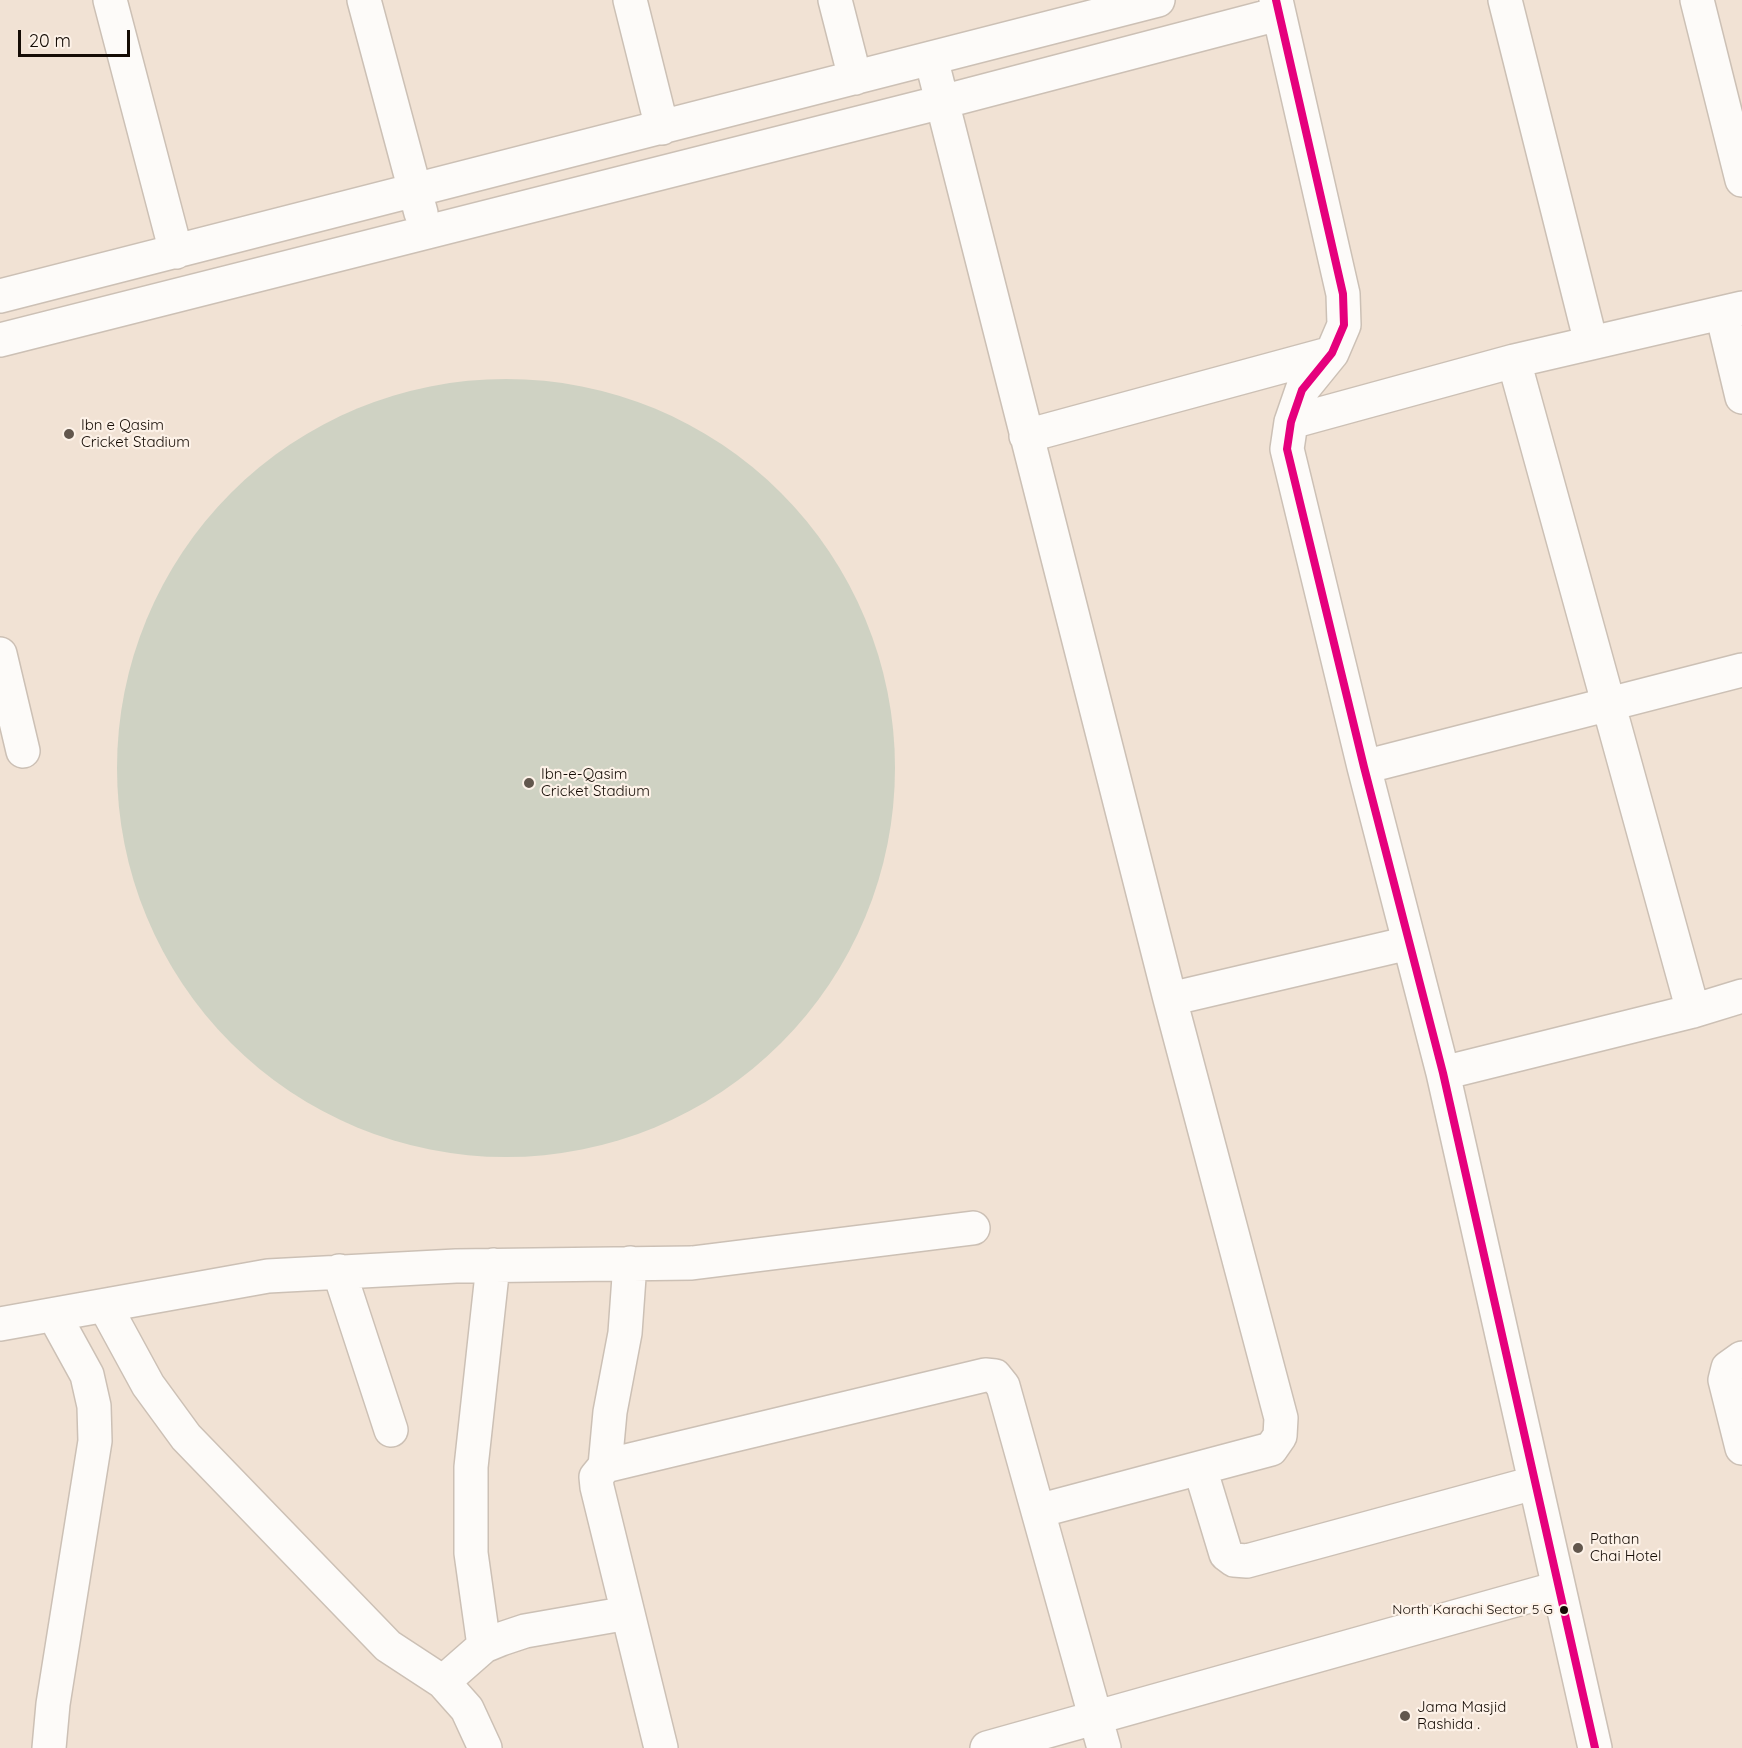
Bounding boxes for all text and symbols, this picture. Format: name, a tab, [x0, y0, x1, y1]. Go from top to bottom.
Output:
scale bar	[21, 18, 134, 56]
text: 20 m	[29, 29, 71, 52]
place label: Ibn e Qasim Cricket Stadium	[81, 416, 190, 451]
marker: Ibn e Qasim Cricket Stadium	[62, 427, 76, 441]
place label: Ibn-e-Qasim Cricket Stadium	[541, 765, 650, 800]
marker: Ibn-e-Qasim Cricket Stadium	[522, 776, 536, 790]
place label: Pathan Chai Hotel	[1590, 1530, 1662, 1565]
marker: Pathan Chai Hotel	[1571, 1541, 1585, 1555]
place label: North Karachi Sector 5 G	[1392, 1602, 1553, 1618]
marker: North Karachi Sector 5 G	[1558, 1604, 1570, 1616]
place label: Jama Masjid Rashida .	[1417, 1698, 1506, 1733]
marker: Jama Masjid Rashida .	[1398, 1709, 1412, 1723]

